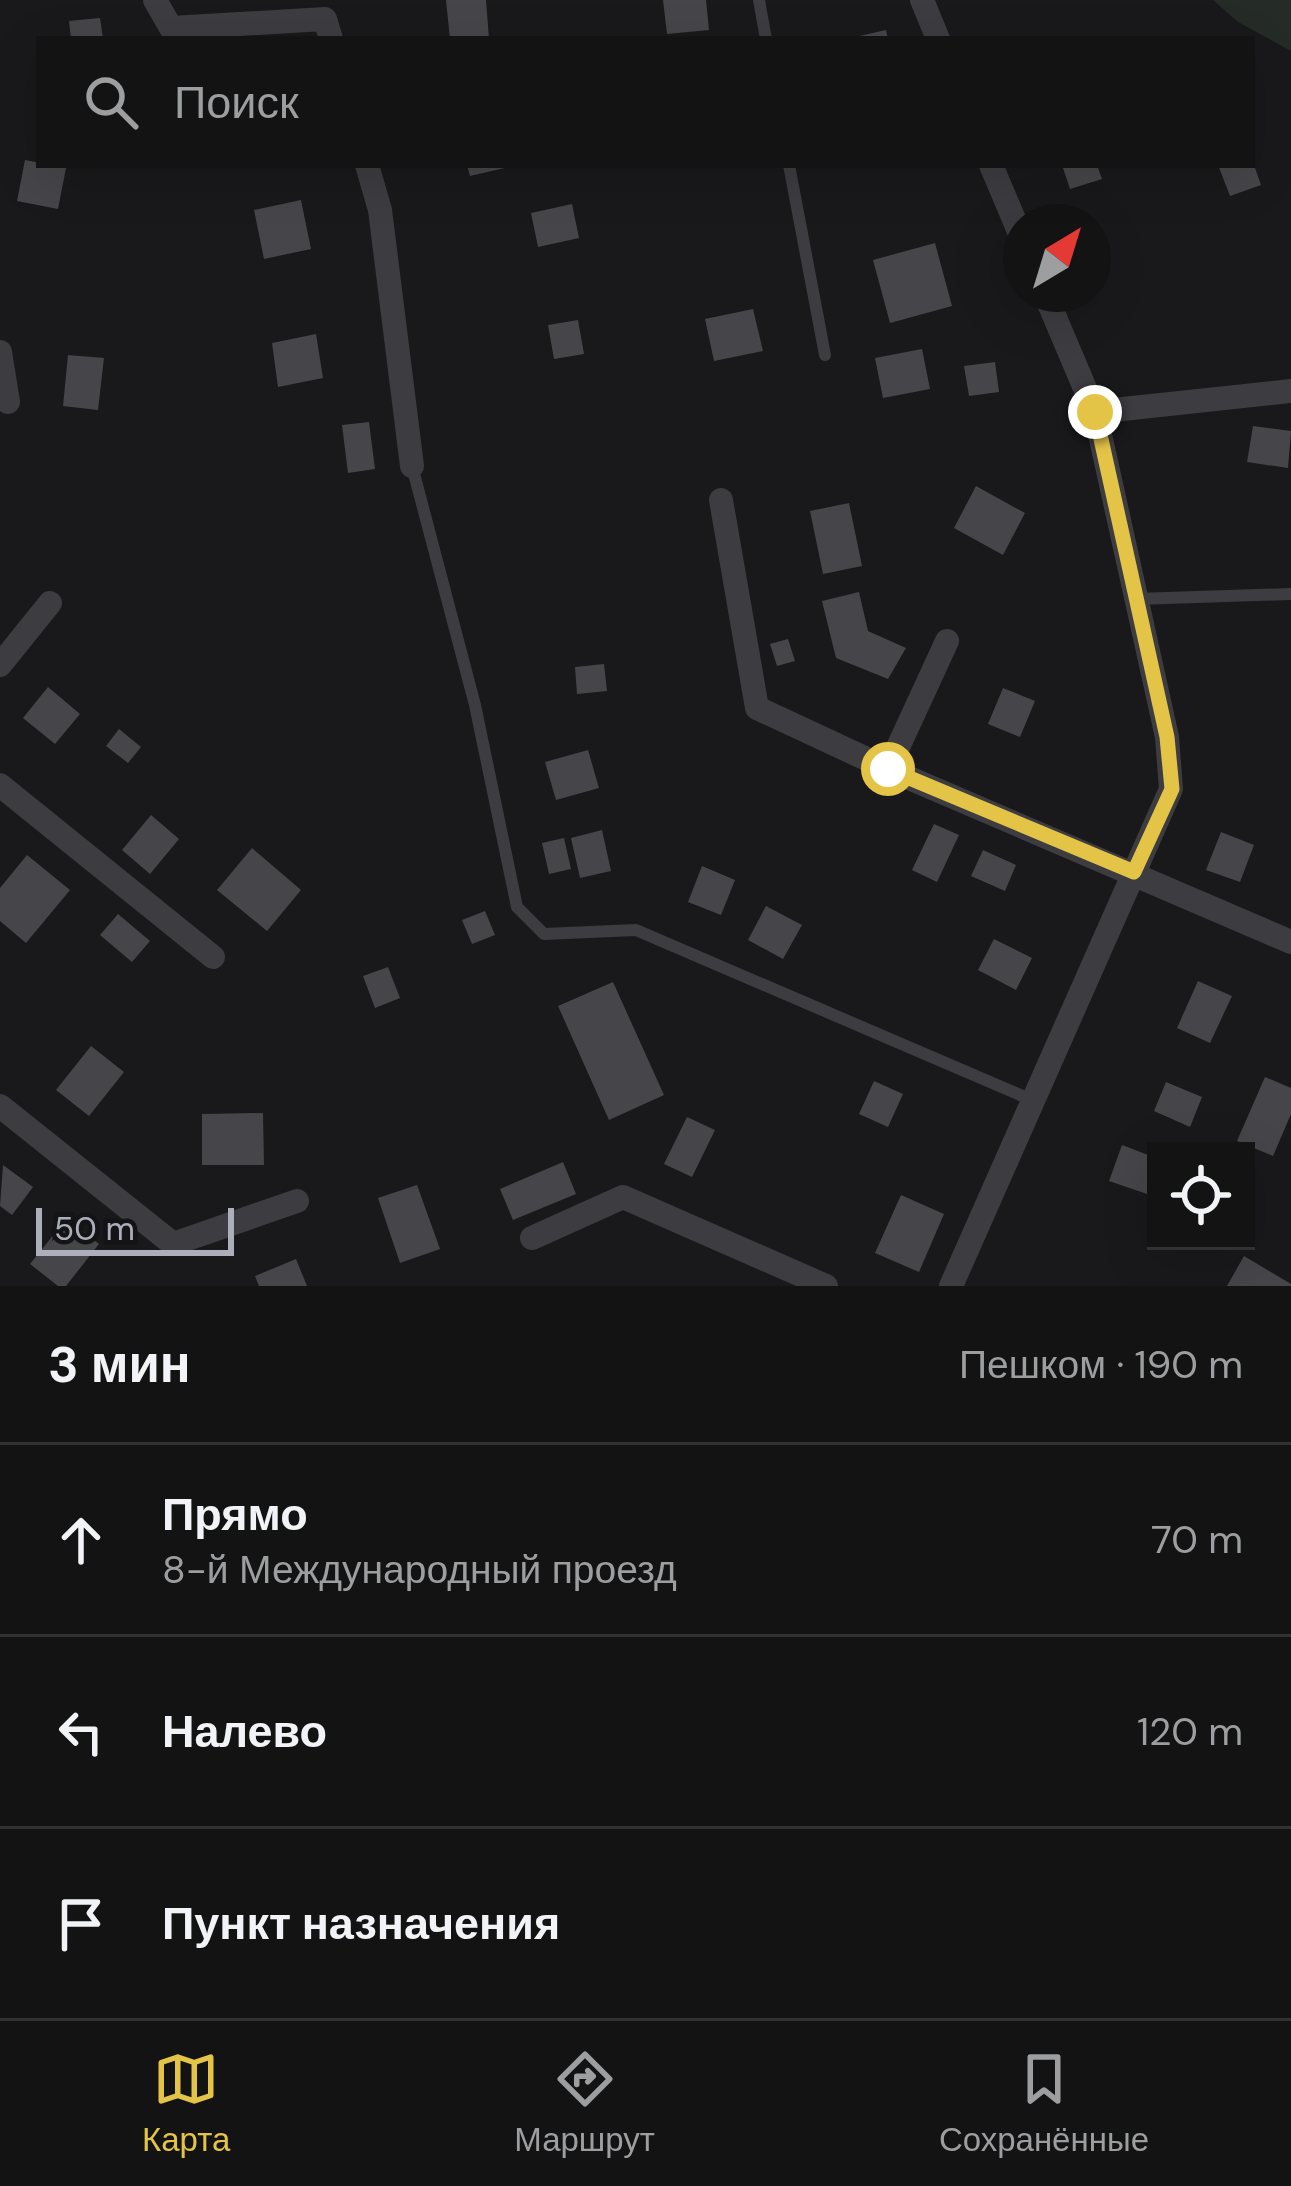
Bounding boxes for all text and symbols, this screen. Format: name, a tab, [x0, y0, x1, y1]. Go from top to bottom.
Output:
search box	[36, 36, 1255, 168]
icon: search	[78, 69, 144, 135]
text: Поиск	[174, 73, 299, 132]
north arrow	[1003, 204, 1111, 312]
route end	[1068, 385, 1122, 439]
route start	[861, 742, 915, 796]
map controls	[1147, 1142, 1255, 1250]
button: locate	[1147, 1142, 1255, 1250]
scale bar	[36, 1202, 234, 1255]
text: 50 m	[54, 1207, 135, 1250]
text: 3 мин	[48, 1331, 191, 1398]
text: Пешком · 190 m	[959, 1339, 1243, 1390]
text: Прямо	[162, 1485, 308, 1544]
icon: ahead	[48, 1507, 114, 1573]
text: 70 m	[1151, 1514, 1243, 1565]
text: 8-й Международный проезд	[162, 1544, 677, 1595]
icon: left	[48, 1699, 114, 1765]
text: Налево	[162, 1702, 327, 1761]
text: 120 m	[1137, 1706, 1243, 1757]
icon: arrive	[48, 1891, 114, 1957]
text: Пункт назначения	[162, 1894, 560, 1953]
tab: Карта	[142, 2046, 230, 2161]
tab: Маршрут	[514, 2046, 655, 2161]
tab: Сохранённые	[939, 2046, 1149, 2161]

